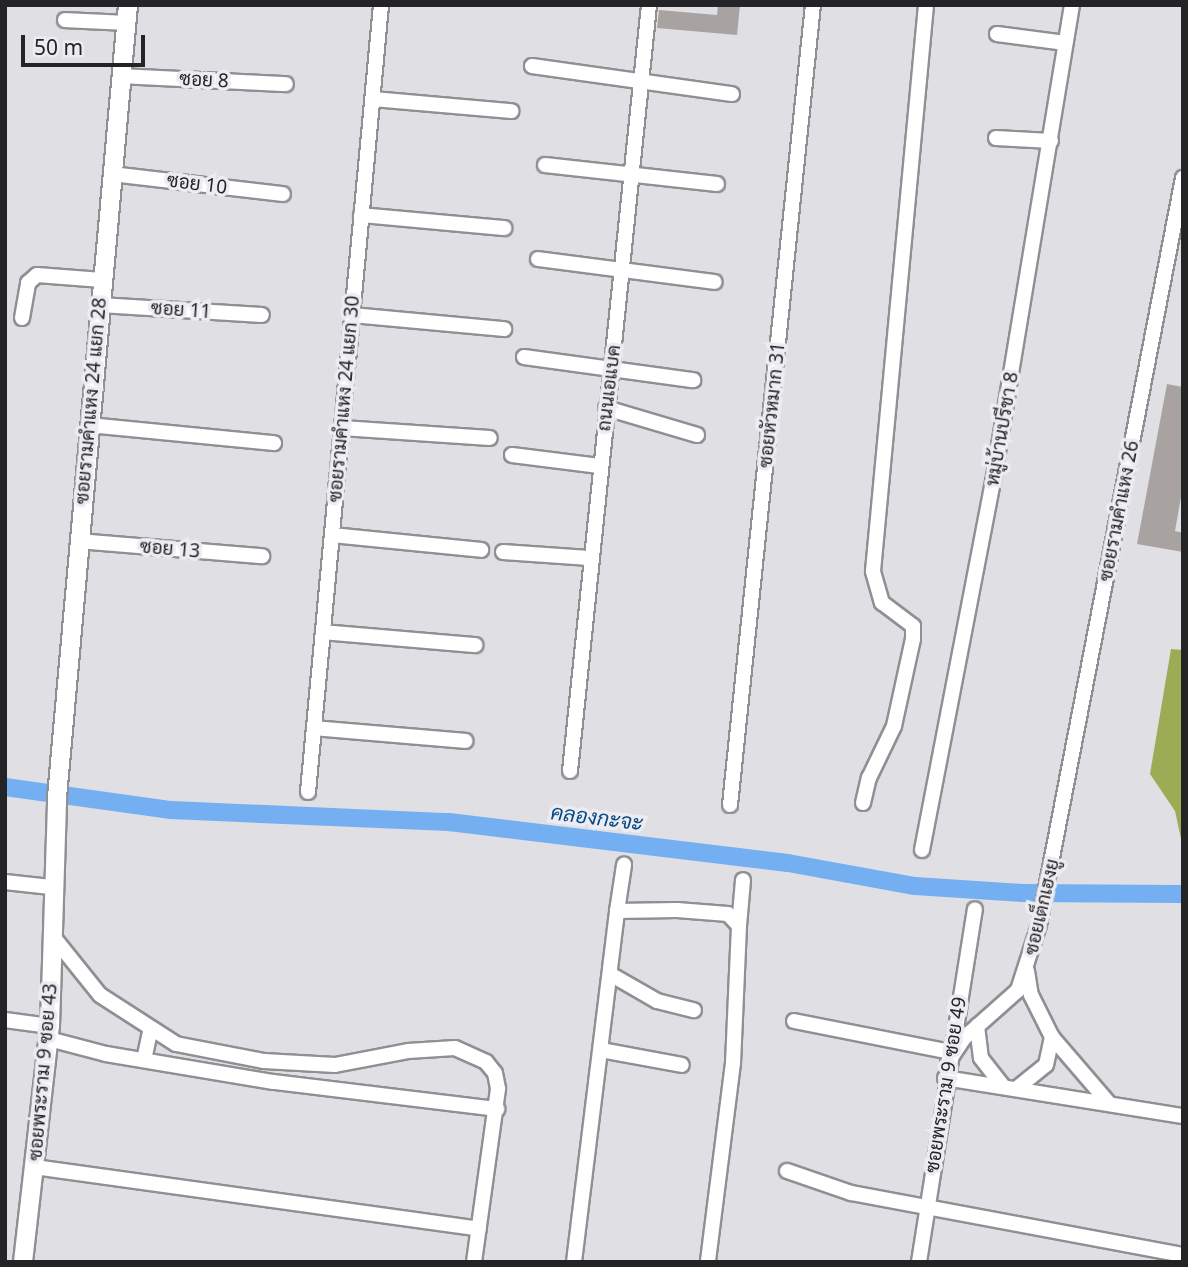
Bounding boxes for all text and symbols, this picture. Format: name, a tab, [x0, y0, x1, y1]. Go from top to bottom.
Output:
scale bar	[24, 21, 149, 65]
text: 50 m	[34, 33, 83, 61]
street label: ซอย 8	[179, 67, 229, 93]
street label: ซอย 10	[166, 169, 228, 199]
street label: ซอยรามคำแหง 24 แยก 30	[324, 295, 364, 503]
street label: ซอยรามคำแหง 24 แยก 28	[71, 297, 111, 505]
street label: ซอย 11	[150, 297, 212, 323]
street label: ซอยหัวหมาก 31	[754, 341, 790, 469]
street label: ถนนเอแบค	[592, 343, 626, 433]
street label: หมู่บ้านปรีชา 8	[981, 370, 1023, 488]
street label: ซอยรามคำแหง 26	[1094, 439, 1144, 583]
street label: ซอย 13	[139, 535, 201, 563]
water label: คลองกะจะ	[549, 799, 645, 835]
street label: ซอยเต็กเฮงยู	[1020, 857, 1064, 957]
street label: ซอยพระราม 9 ซอย 43	[24, 982, 62, 1162]
street label: ซอยพระราม 9 ซอย 49	[921, 995, 971, 1175]

